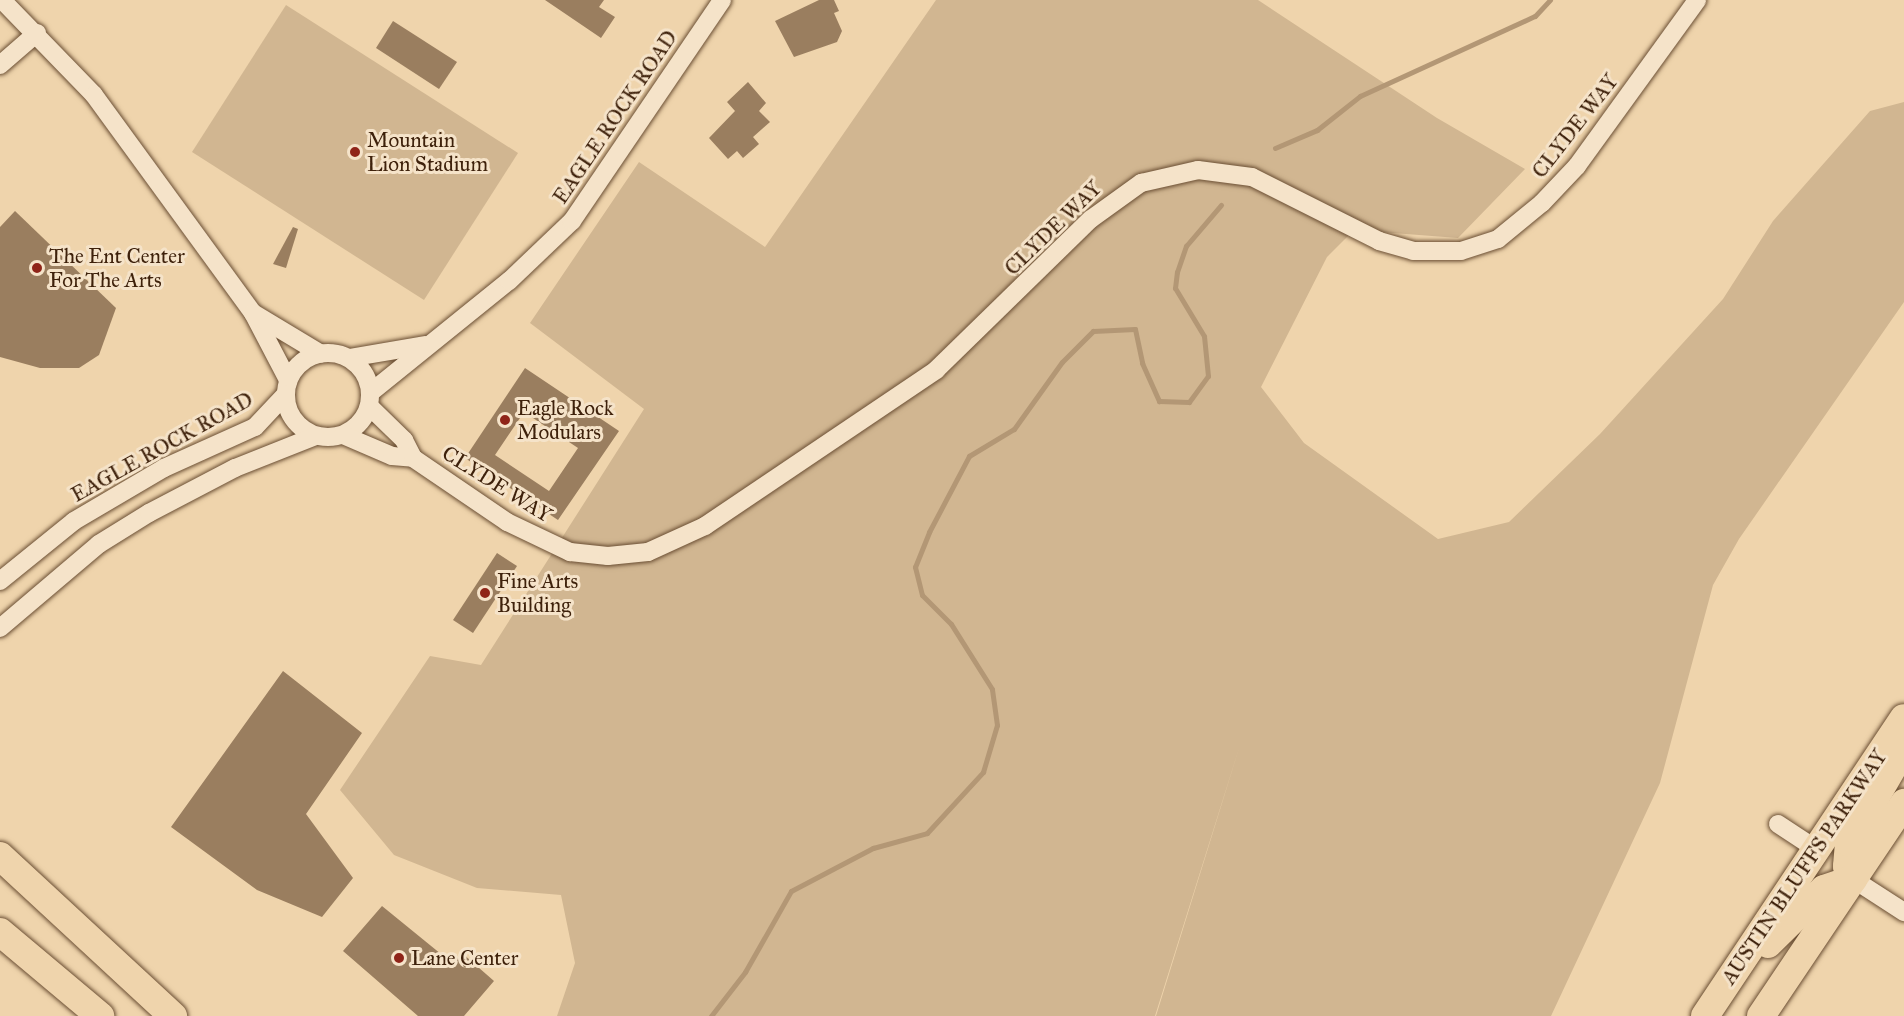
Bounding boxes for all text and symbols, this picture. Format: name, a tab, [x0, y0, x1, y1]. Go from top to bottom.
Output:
street label: EAGLE ROCK ROAD	[548, 25, 682, 209]
street label: CLYDE WAY	[1527, 69, 1623, 183]
place label: Mountain Lion Stadium	[367, 127, 488, 177]
marker: Mountain Lion Stadium	[348, 145, 362, 159]
street label: CLYDE WAY	[999, 176, 1107, 280]
place label: The Ent Center For The Arts	[49, 243, 185, 293]
marker: The Ent Center For The Arts	[30, 261, 44, 275]
street label: EAGLE ROCK ROAD	[67, 387, 257, 507]
place label: Eagle Rock Modulars	[517, 395, 614, 445]
marker: Eagle Rock Modulars	[498, 413, 512, 427]
street label: CLYDE WAY	[437, 440, 557, 528]
place label: Fine Arts Building	[497, 568, 578, 618]
marker: Fine Arts Building	[478, 586, 492, 600]
street label: AUSTIN BLUFFS PARKWAY	[1716, 745, 1892, 989]
place label: Lane Center	[411, 945, 518, 971]
marker: Lane Center	[392, 951, 406, 965]

